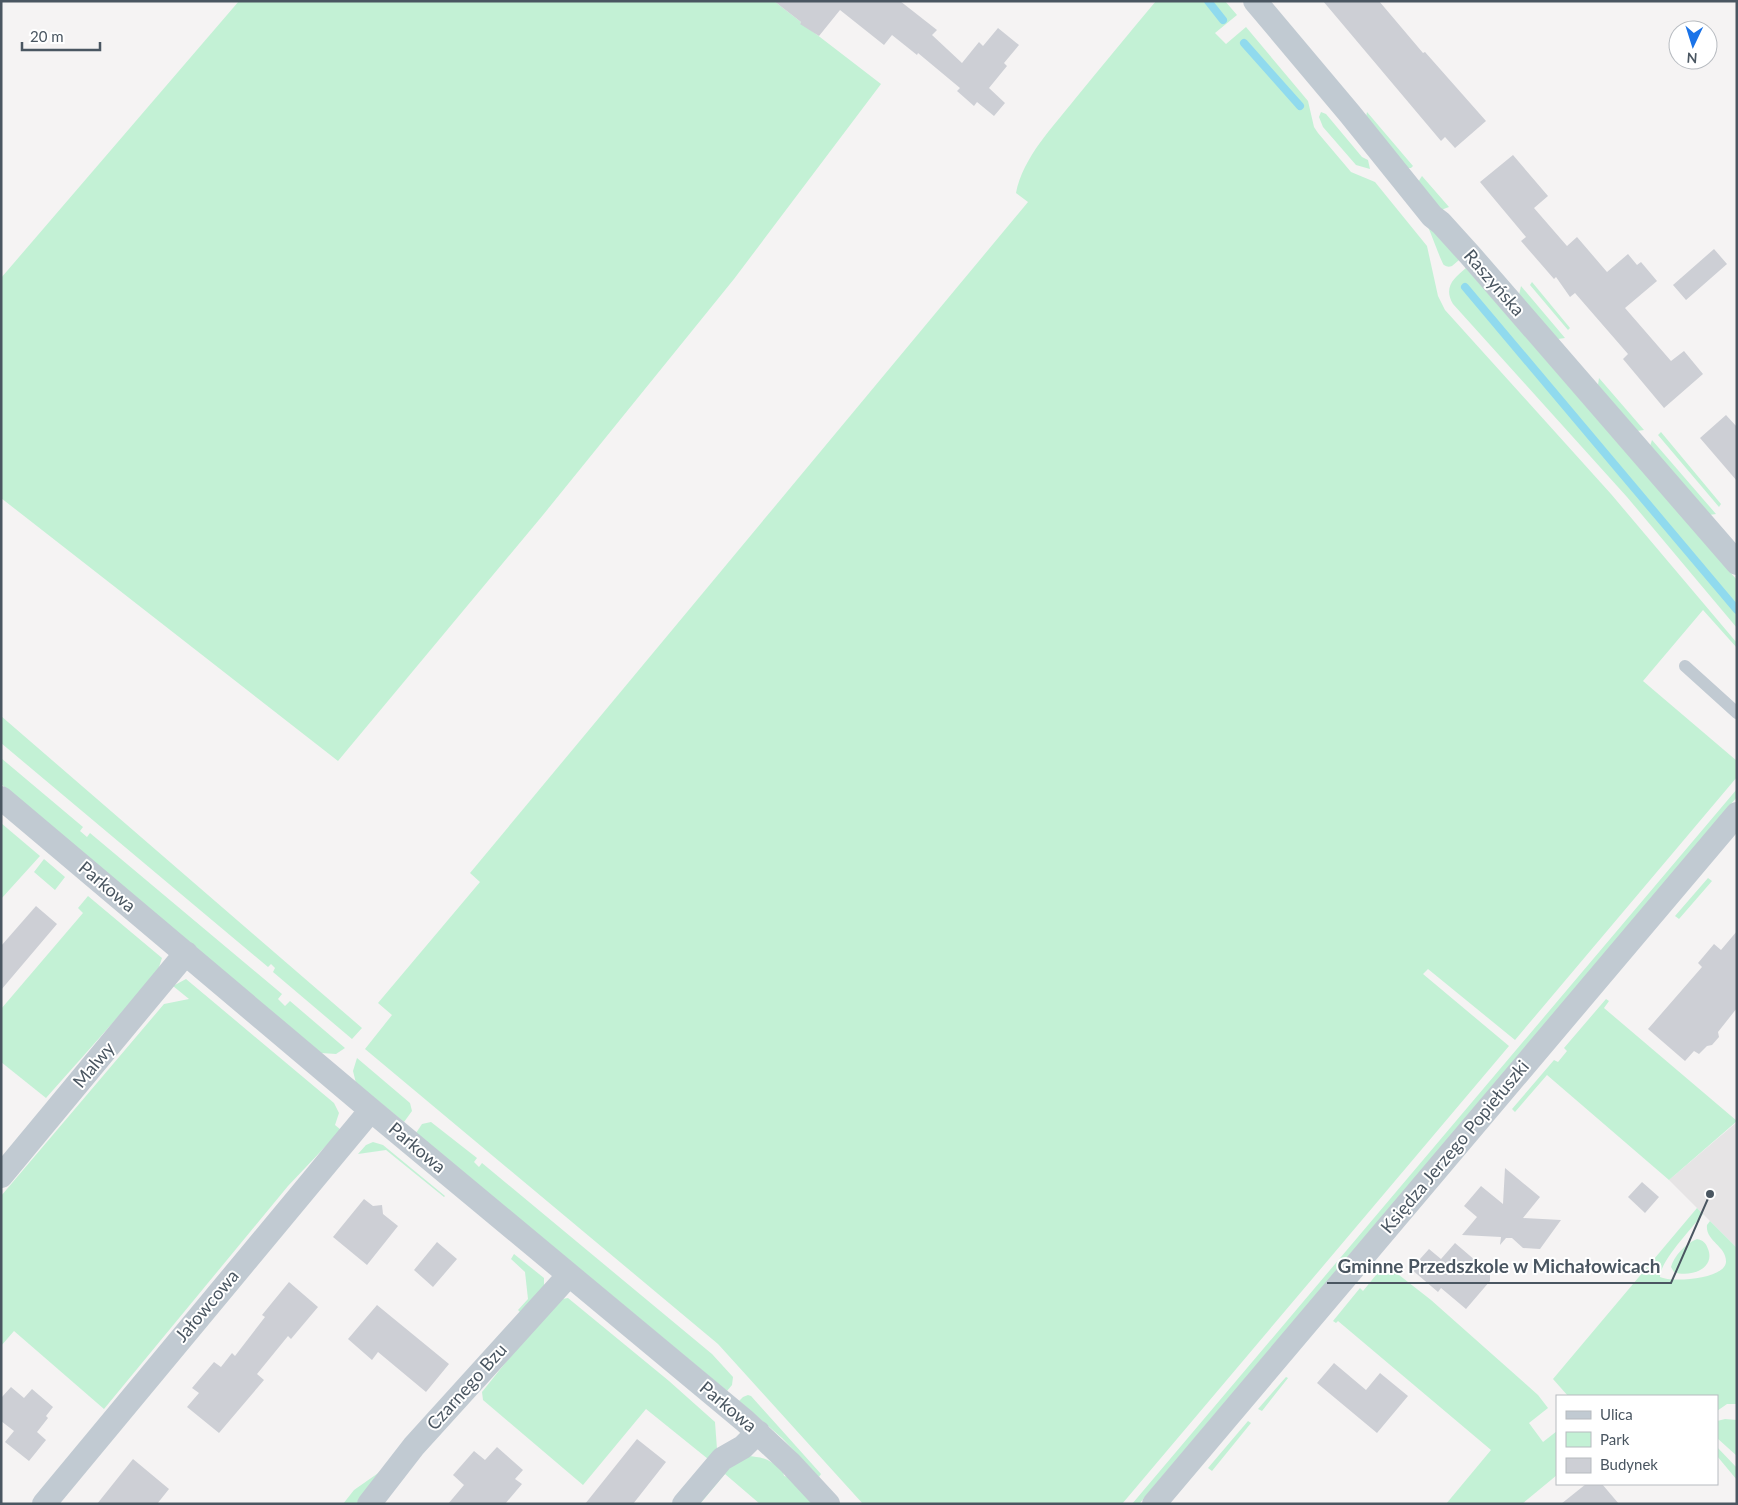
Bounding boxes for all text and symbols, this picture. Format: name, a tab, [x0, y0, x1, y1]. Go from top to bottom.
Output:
scale bar	[22, 20, 100, 52]
north arrow	[1668, 20, 1718, 70]
text: 20 m	[30, 27, 64, 45]
text: N	[1686, 50, 1698, 67]
street label: Raszyńska	[1460, 244, 1530, 320]
street label: Parkowa	[75, 856, 141, 916]
street label: Malwy	[68, 1036, 119, 1092]
street label: Księdza Jerzego Popiełuszki	[1375, 1055, 1533, 1237]
street label: Parkowa	[385, 1117, 451, 1177]
callout: Gminne Przedszkole w Michałowicach	[1327, 1249, 1671, 1283]
text: Gminne Przedszkole w Michałowicach	[1338, 1254, 1660, 1277]
street label: Jałowcowa	[170, 1265, 243, 1346]
street label: Czarnego Bzu	[422, 1339, 511, 1434]
street label: Parkowa	[696, 1376, 762, 1436]
legend	[1556, 1395, 1718, 1485]
text: Ulica	[1600, 1405, 1633, 1423]
text: Park	[1600, 1430, 1630, 1448]
text: Budynek	[1600, 1455, 1658, 1473]

